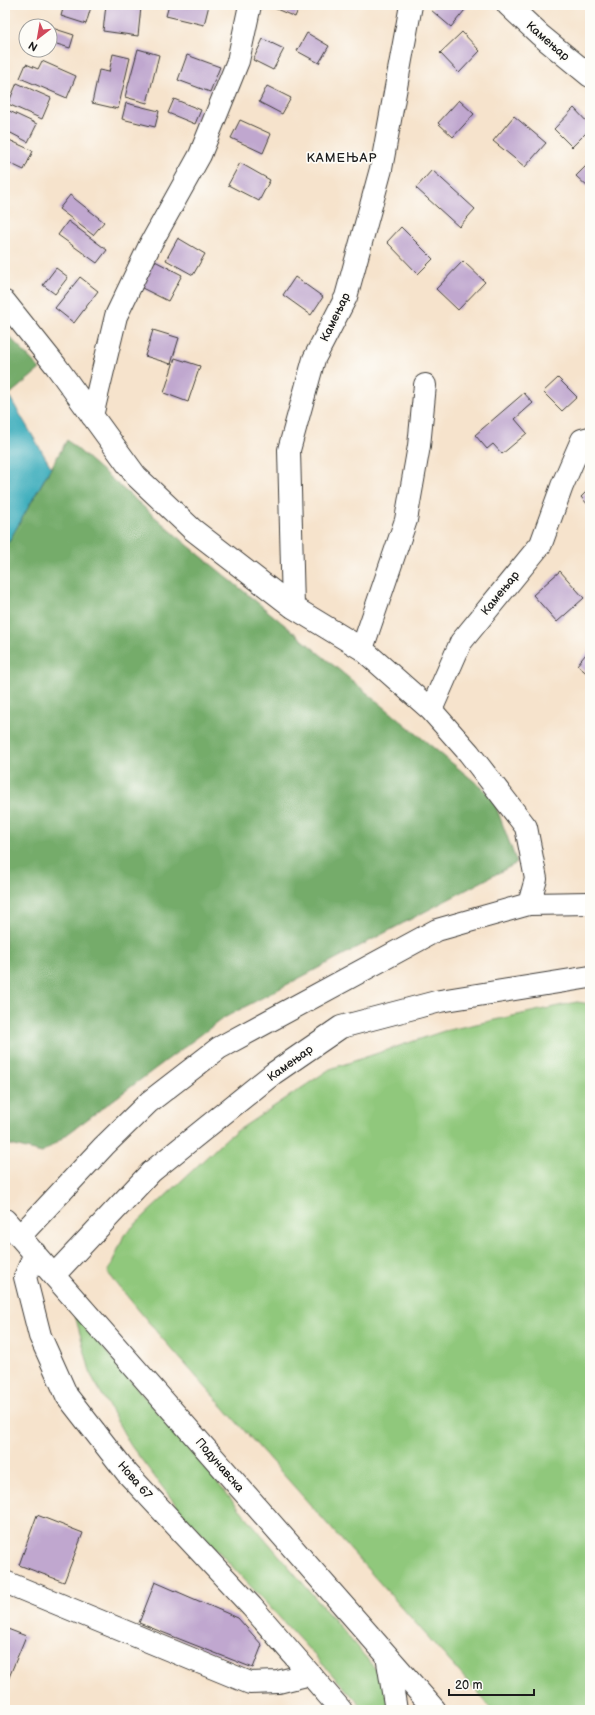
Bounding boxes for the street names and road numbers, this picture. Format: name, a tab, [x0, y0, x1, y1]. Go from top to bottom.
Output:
street label: Камењар	[523, 18, 573, 64]
street label: Камењар	[317, 290, 354, 344]
street label: Камењар	[478, 568, 523, 619]
street label: Камењар	[265, 1042, 316, 1085]
street label: Подунавска	[192, 1435, 247, 1496]
street label: Нова 67	[114, 1458, 155, 1502]

